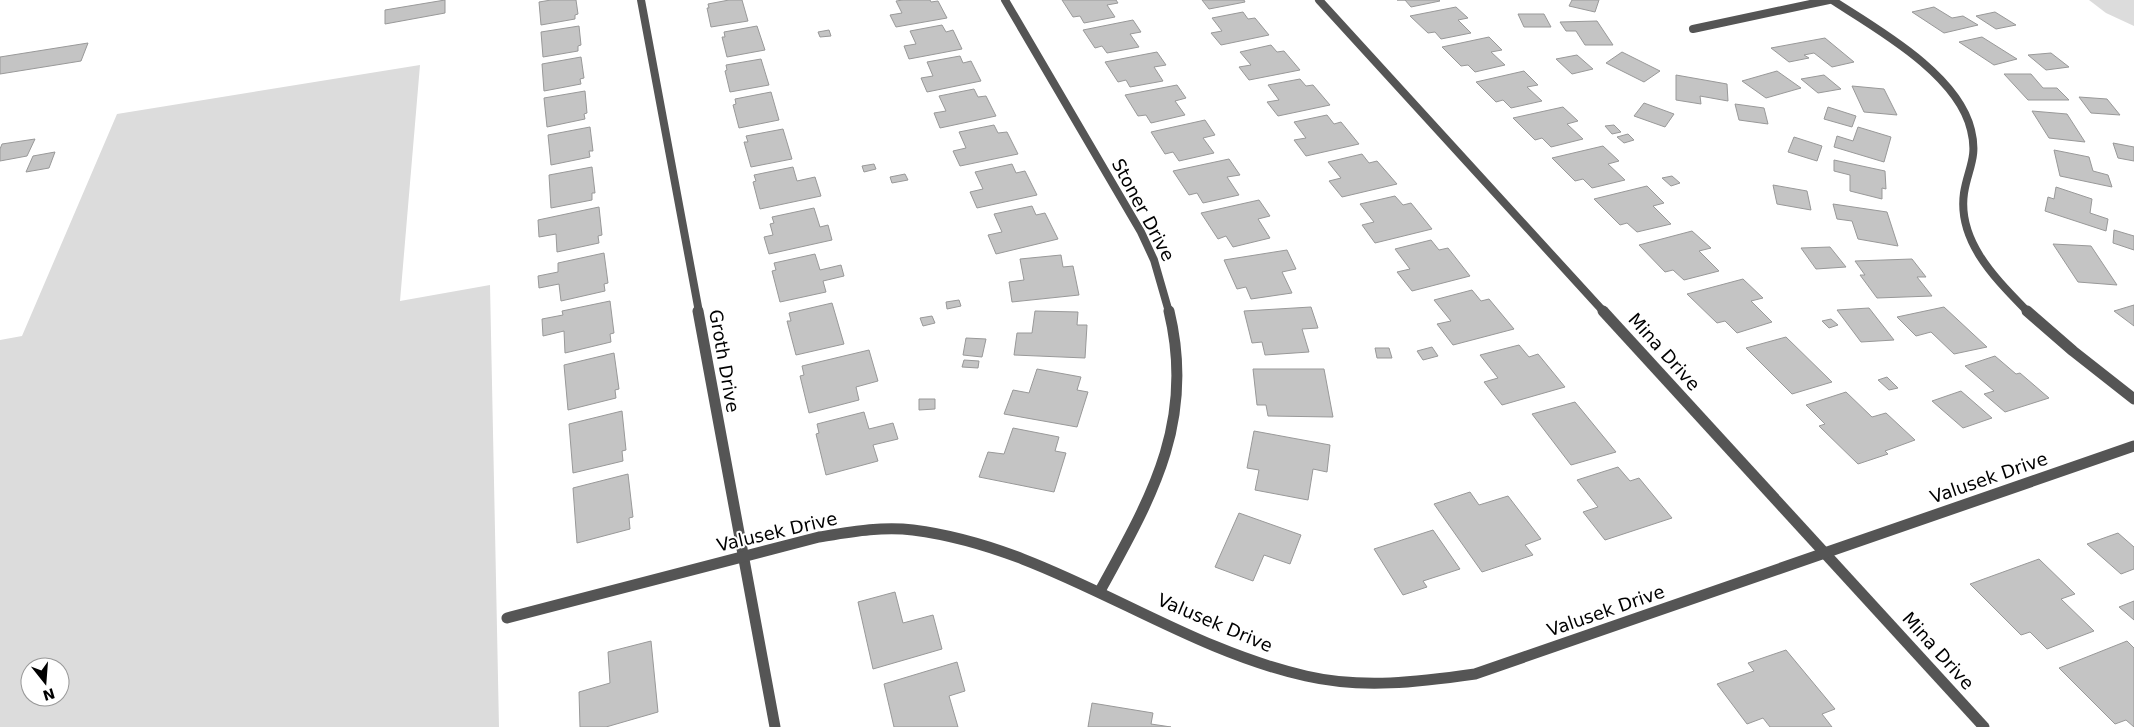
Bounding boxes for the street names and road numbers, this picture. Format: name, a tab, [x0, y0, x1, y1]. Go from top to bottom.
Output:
street label: Stoner Drive	[1108, 155, 1179, 265]
street label: Groth Drive	[705, 308, 744, 414]
street label: Mina Drive	[1624, 309, 1705, 395]
street label: Valusek Drive	[1927, 448, 2050, 507]
street label: Valusek Drive	[715, 507, 839, 556]
street label: Valusek Drive	[1544, 581, 1667, 640]
street label: Valusek Drive	[1155, 589, 1276, 656]
street label: Mina Drive	[1898, 608, 1979, 694]

